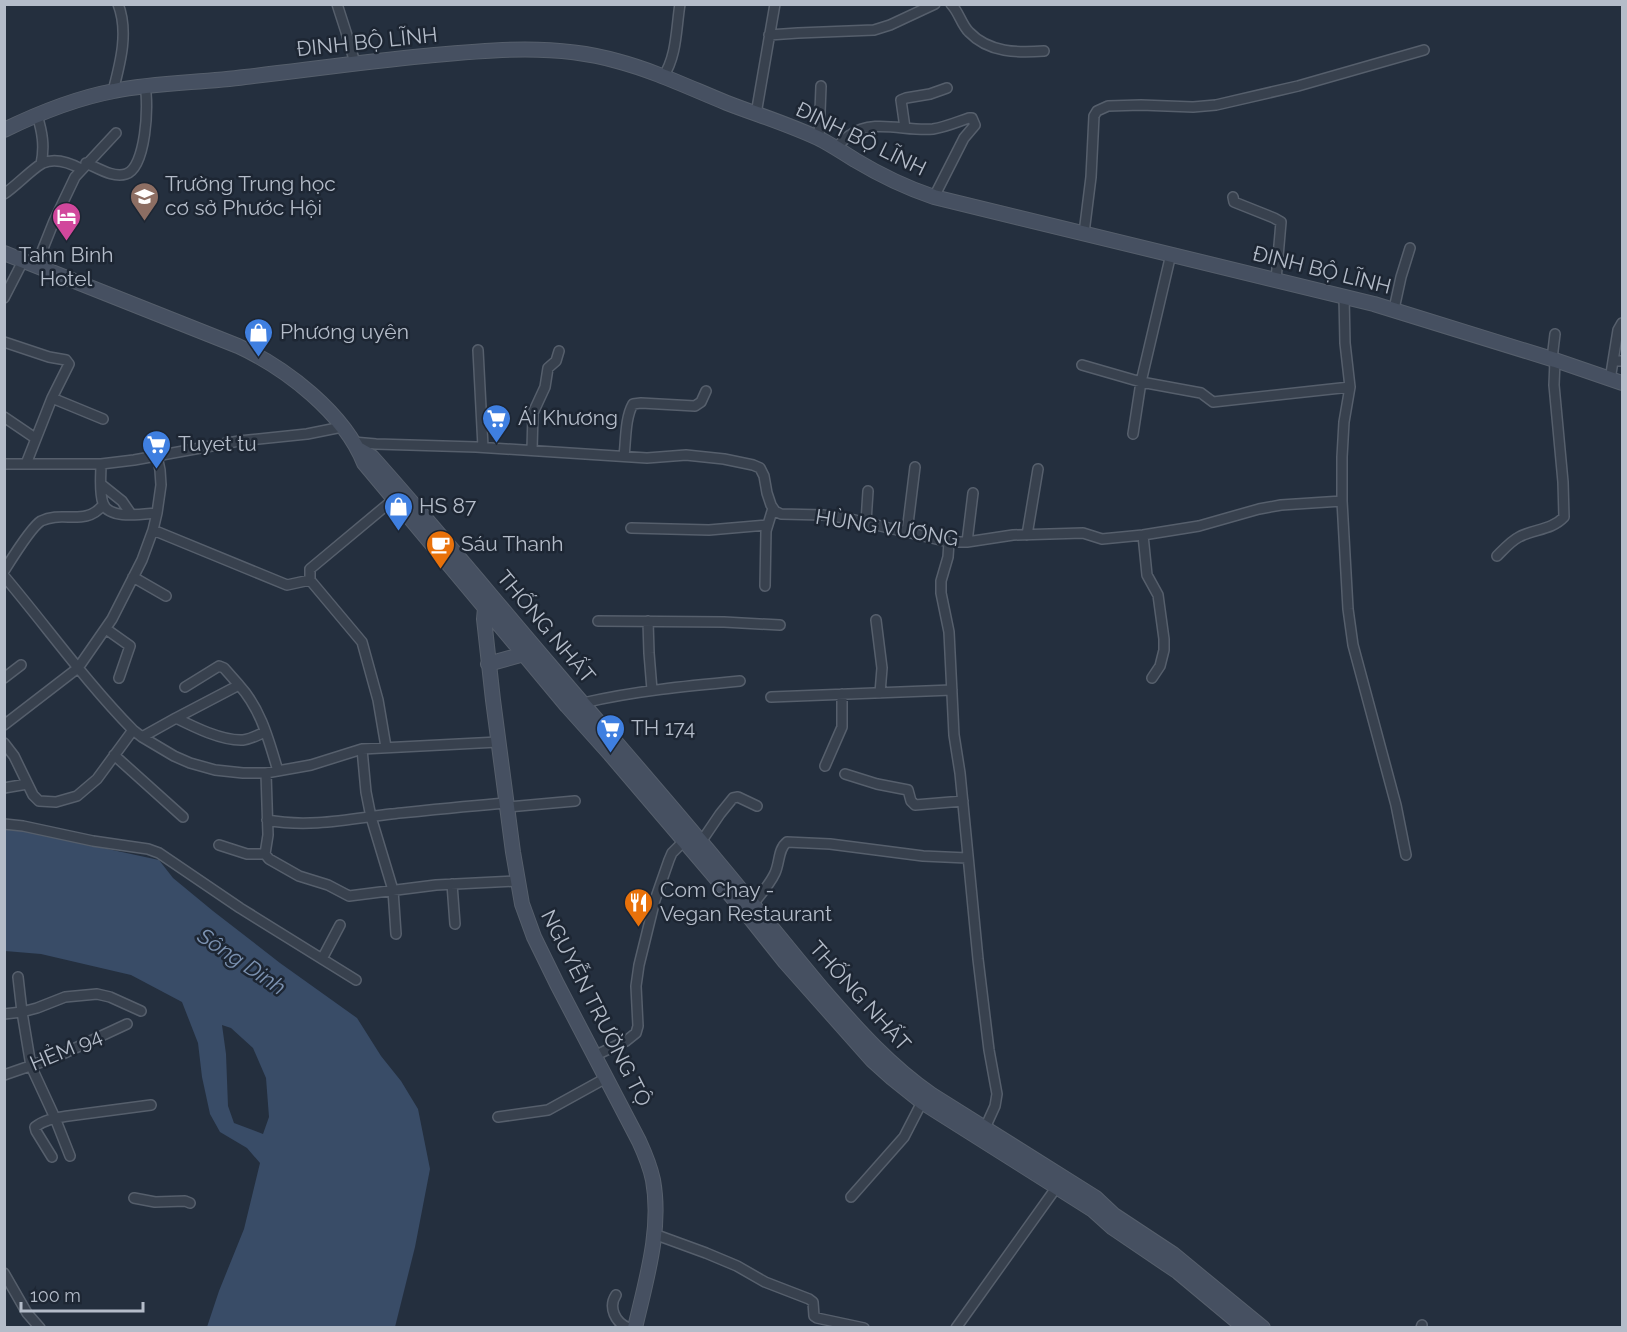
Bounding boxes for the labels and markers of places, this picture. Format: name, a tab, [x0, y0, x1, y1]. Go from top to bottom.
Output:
place label: Trường Trung học cơ sở Phước Hội	[165, 171, 336, 220]
school or university icon: Trường Trung học cơ sở Phước Hội	[128, 180, 160, 222]
hotel icon: Tahn Binh Hotel	[50, 200, 82, 242]
place label: Tahn Binh Hotel	[19, 242, 113, 291]
shop icon: Phương uyên	[243, 316, 275, 358]
place label: Phương uyên	[280, 319, 409, 344]
supermarket icon: Ái Khương	[481, 402, 513, 444]
place label: Ái Khương	[518, 405, 618, 430]
supermarket icon: Tuyet tu	[141, 428, 173, 470]
place label: Tuyet tu	[178, 431, 257, 456]
shop icon: HS 87	[382, 490, 414, 532]
place label: HS 87	[419, 493, 477, 518]
cafe icon: Sáu Thanh	[424, 528, 456, 570]
place label: Sáu Thanh	[461, 531, 563, 556]
supermarket icon: TH 174	[594, 712, 626, 754]
place label: TH 174	[631, 715, 695, 740]
place label: Com Chay - Vegan Restaurant	[660, 877, 832, 926]
restaurant icon: Com Chay - Vegan Restaurant	[623, 886, 655, 928]

